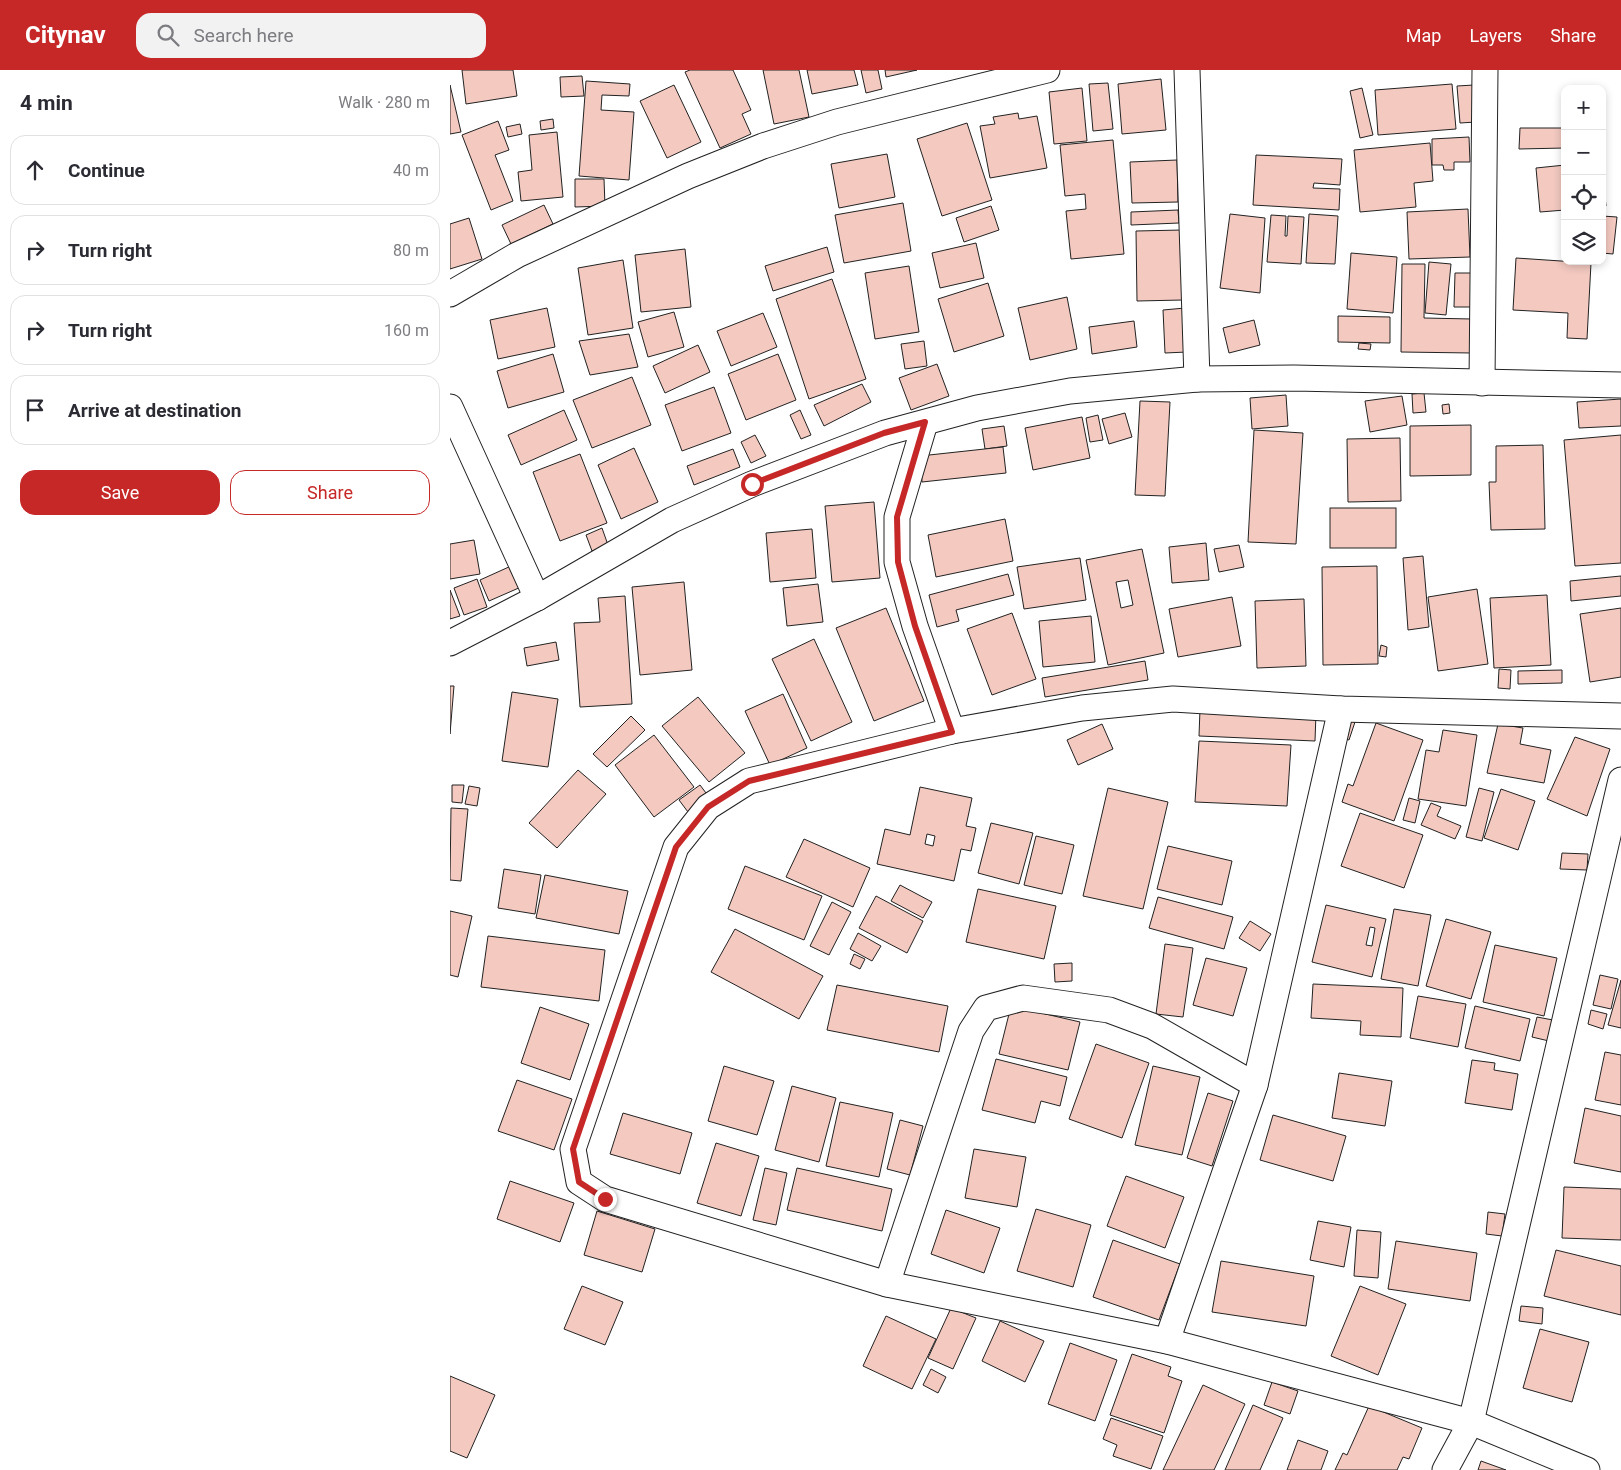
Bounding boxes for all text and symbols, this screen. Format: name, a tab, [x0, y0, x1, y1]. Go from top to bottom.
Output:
search box	[136, 13, 486, 58]
text: Citynav	[25, 21, 106, 49]
icon: search	[154, 21, 182, 49]
text: Search here	[194, 24, 294, 47]
text: Map	[1406, 25, 1441, 46]
text: Layers	[1469, 25, 1522, 46]
text: Share	[1550, 25, 1596, 46]
map controls	[1561, 85, 1606, 265]
button: +	[1561, 85, 1606, 130]
text: 4 min	[20, 91, 73, 115]
text: Walk · 280 m	[338, 93, 430, 112]
button: −	[1561, 130, 1606, 175]
icon: ahead	[21, 156, 49, 184]
text: Continue	[68, 159, 145, 182]
text: 40 m	[393, 161, 429, 180]
button: locate	[1561, 175, 1606, 220]
button: layers	[1561, 220, 1606, 265]
icon: right	[21, 236, 49, 264]
text: Turn right	[68, 239, 152, 262]
text: 80 m	[393, 241, 429, 260]
icon: right	[21, 316, 49, 344]
text: Turn right	[68, 319, 152, 342]
text: 160 m	[384, 321, 429, 340]
icon: arrive	[21, 396, 49, 424]
text: Arrive at destination	[68, 399, 241, 422]
button: Save	[20, 470, 220, 515]
button: Share	[230, 470, 430, 515]
route start	[741, 473, 764, 496]
route end	[594, 1188, 617, 1211]

